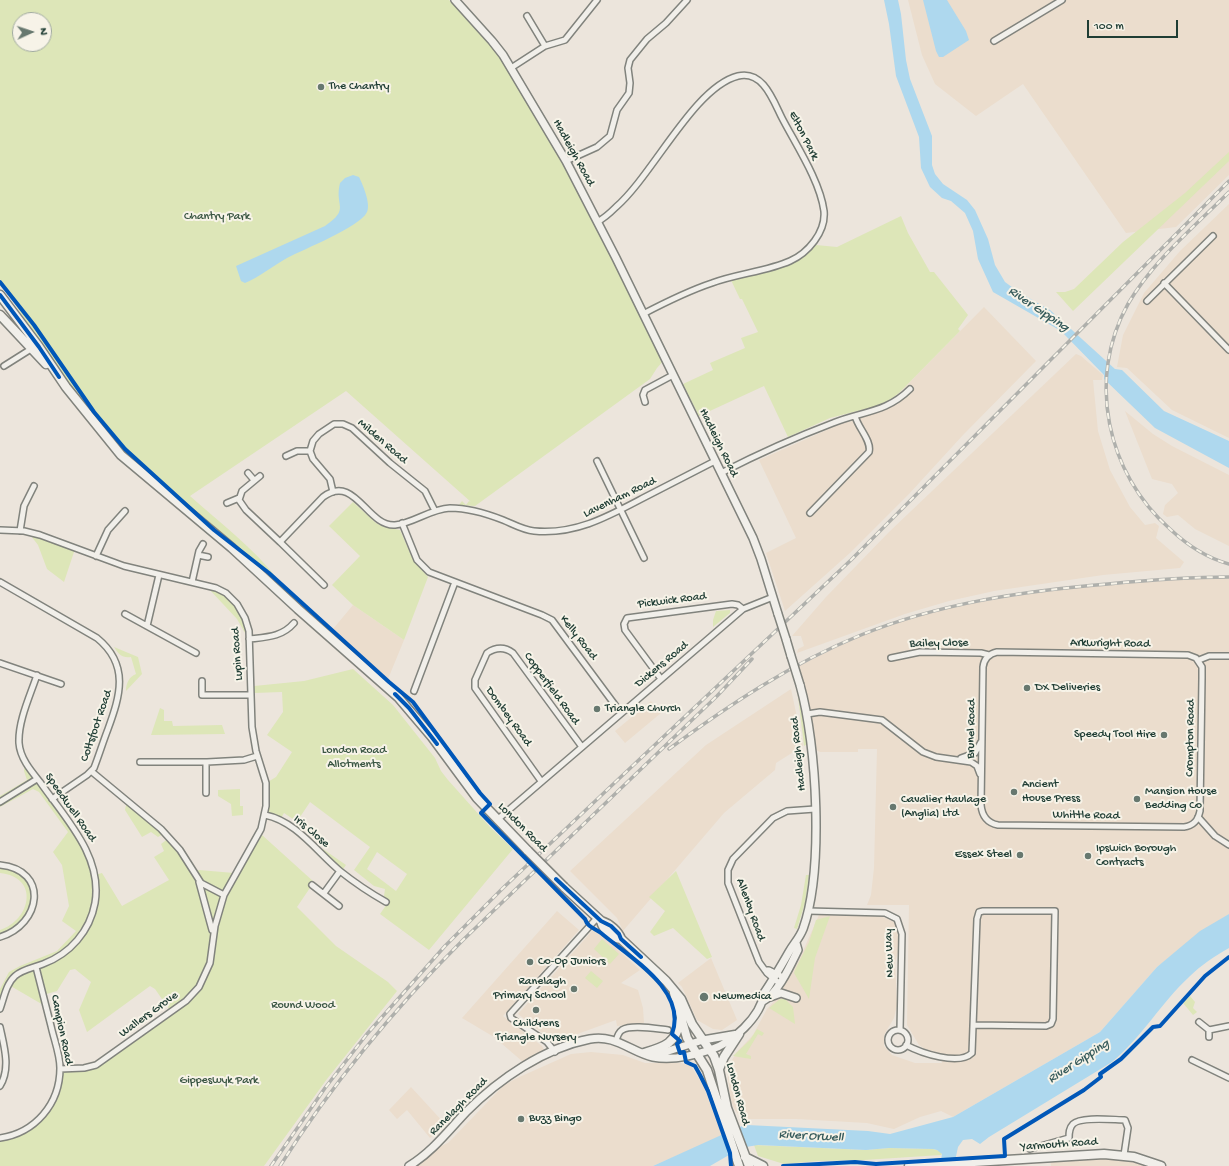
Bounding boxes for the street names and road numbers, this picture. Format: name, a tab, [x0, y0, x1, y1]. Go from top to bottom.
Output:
street label: Elton Park	[785, 109, 821, 163]
street label: Hadleigh Road	[549, 117, 597, 189]
street label: Hadleigh Road	[695, 406, 741, 480]
street label: Milden Road	[354, 416, 410, 468]
street label: Lavenham Road	[581, 474, 659, 522]
street label: Pickwick Road	[637, 590, 707, 612]
street label: Kelly Road	[556, 613, 600, 663]
street label: Lupin Road	[229, 627, 247, 681]
street label: Bailey Close	[909, 636, 969, 652]
street label: Arkwright Road	[1070, 636, 1150, 652]
street label: Dickens Road	[632, 639, 692, 691]
street label: Copperfield Road	[520, 650, 582, 728]
street label: Dombey Road	[482, 684, 534, 750]
street label: Coltsfoot Road	[78, 688, 116, 764]
street label: Brunel Road	[964, 699, 980, 759]
street label: Crompton Road	[1183, 699, 1199, 777]
street label: Hadleigh Road	[788, 716, 810, 792]
street label: Speedwell Road	[41, 771, 99, 845]
street label: London Road	[494, 800, 550, 856]
street label: Whittle Road	[1052, 808, 1120, 824]
street label: Iris Close	[290, 813, 332, 851]
street label: Allenby Road	[732, 877, 768, 943]
street label: New Way	[882, 928, 898, 978]
street label: Wallers Grove	[117, 989, 181, 1041]
street label: Campion Road	[47, 994, 75, 1066]
street label: London Road	[722, 1061, 752, 1127]
street label: Ranelagh Road	[427, 1075, 491, 1139]
street label: Yarmouth Road	[1020, 1135, 1098, 1155]

